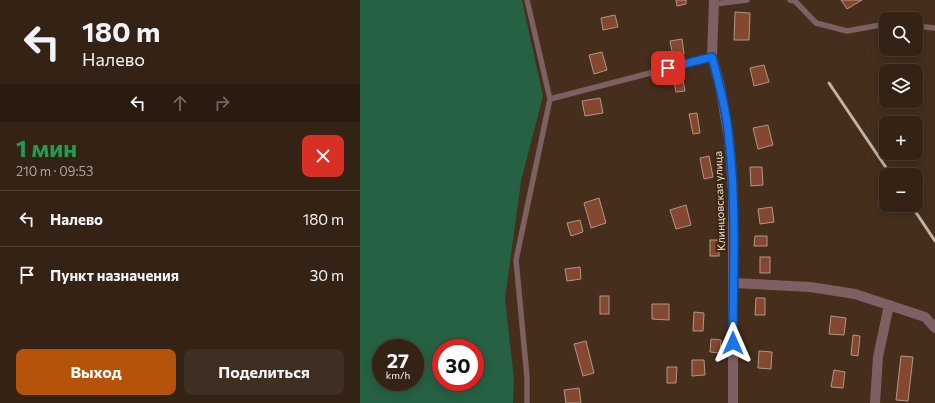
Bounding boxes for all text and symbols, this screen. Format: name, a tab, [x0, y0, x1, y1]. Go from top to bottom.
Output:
map controls	[879, 12, 923, 212]
button: search	[879, 12, 923, 56]
text: 180 m	[82, 14, 160, 48]
icon: left	[16, 16, 68, 68]
text: Налево	[82, 48, 145, 70]
pin	[651, 51, 685, 85]
icon: arrive	[657, 57, 679, 79]
button: layers	[879, 64, 923, 108]
icon: left	[127, 92, 149, 114]
icon: ahead	[169, 92, 191, 114]
icon: right	[211, 92, 233, 114]
button: +	[879, 116, 923, 160]
text: 1 мин	[16, 133, 77, 162]
button: close	[302, 135, 344, 177]
street label: Клинцовская улица	[711, 151, 727, 251]
text: 210 m · 09:53	[16, 163, 93, 179]
button: −	[879, 168, 923, 212]
icon: left	[16, 208, 38, 230]
text: Налево	[50, 210, 103, 228]
text: 180 m	[303, 210, 344, 228]
icon: arrive	[16, 264, 38, 286]
text: Пункт назначения	[50, 266, 179, 284]
text: 30 m	[310, 266, 344, 284]
position arrow	[712, 322, 754, 364]
speed limit sign: 30	[432, 339, 484, 391]
text: 27	[387, 348, 409, 372]
button: Выход	[16, 349, 176, 395]
button: Поделиться	[184, 349, 344, 395]
text: km/h	[386, 369, 410, 381]

